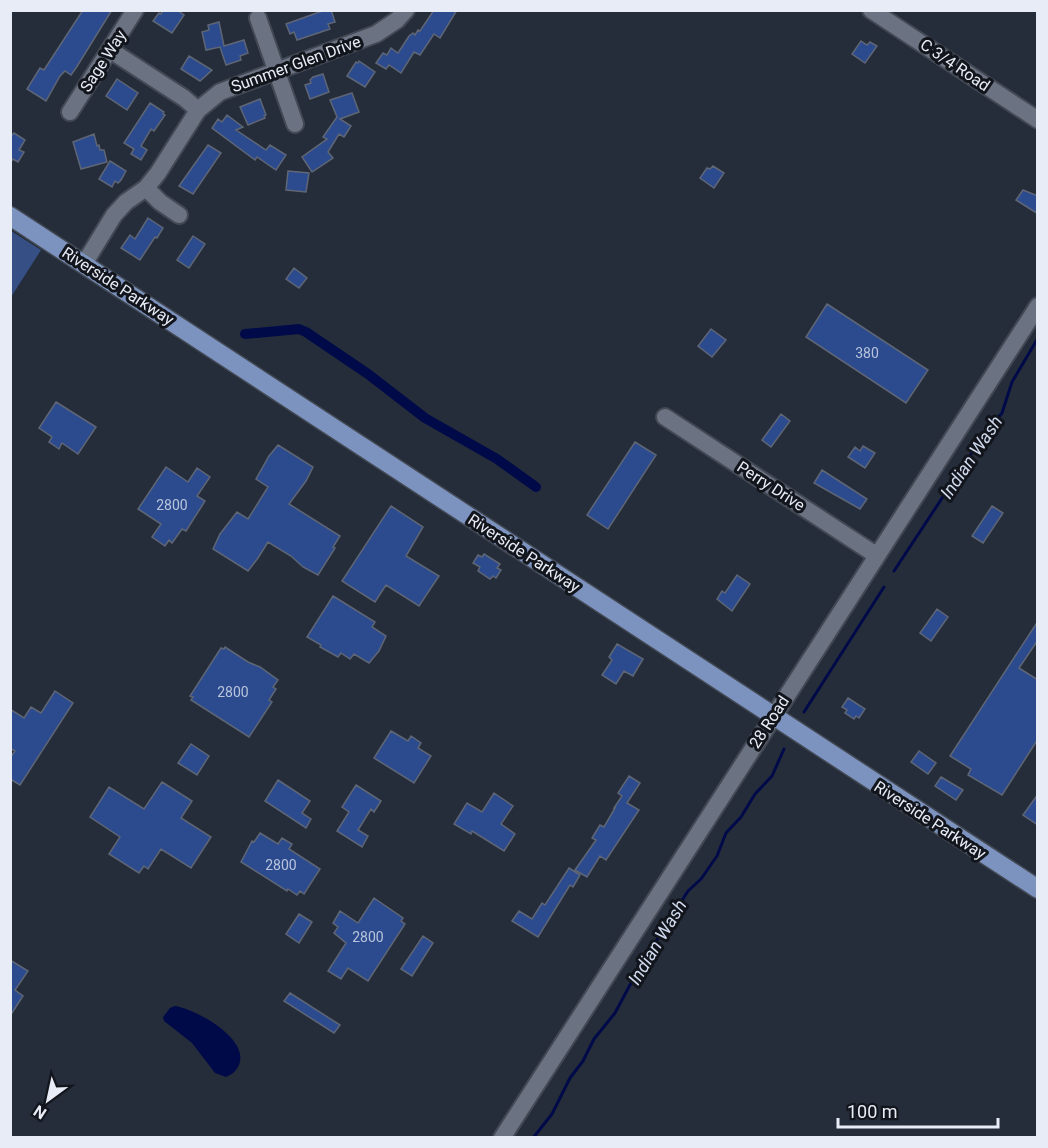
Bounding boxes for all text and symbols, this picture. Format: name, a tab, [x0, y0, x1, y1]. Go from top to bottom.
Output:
street label: Sage Way	[76, 26, 130, 95]
street label: Summer Glen Drive	[229, 32, 363, 96]
street label: C 3/4 Road	[917, 35, 993, 95]
street label: Riverside Parkway	[59, 243, 178, 329]
house number: 380	[855, 345, 879, 361]
water label: Indian Wash	[936, 412, 1006, 502]
street label: Perry Drive	[734, 457, 808, 515]
house number: 2800	[156, 497, 188, 513]
street label: Riverside Parkway	[465, 510, 584, 596]
house number: 2800	[217, 684, 249, 700]
street label: 28 Road	[745, 692, 793, 752]
street label: Riverside Parkway	[871, 777, 990, 863]
house number: 2800	[265, 857, 297, 873]
water label: Indian Wash	[623, 896, 691, 988]
house number: 2800	[352, 929, 384, 945]
north arrow	[18, 1070, 78, 1130]
scale bar	[838, 1091, 998, 1129]
text: N	[30, 1101, 50, 1123]
text: 100 m	[847, 1101, 898, 1122]

